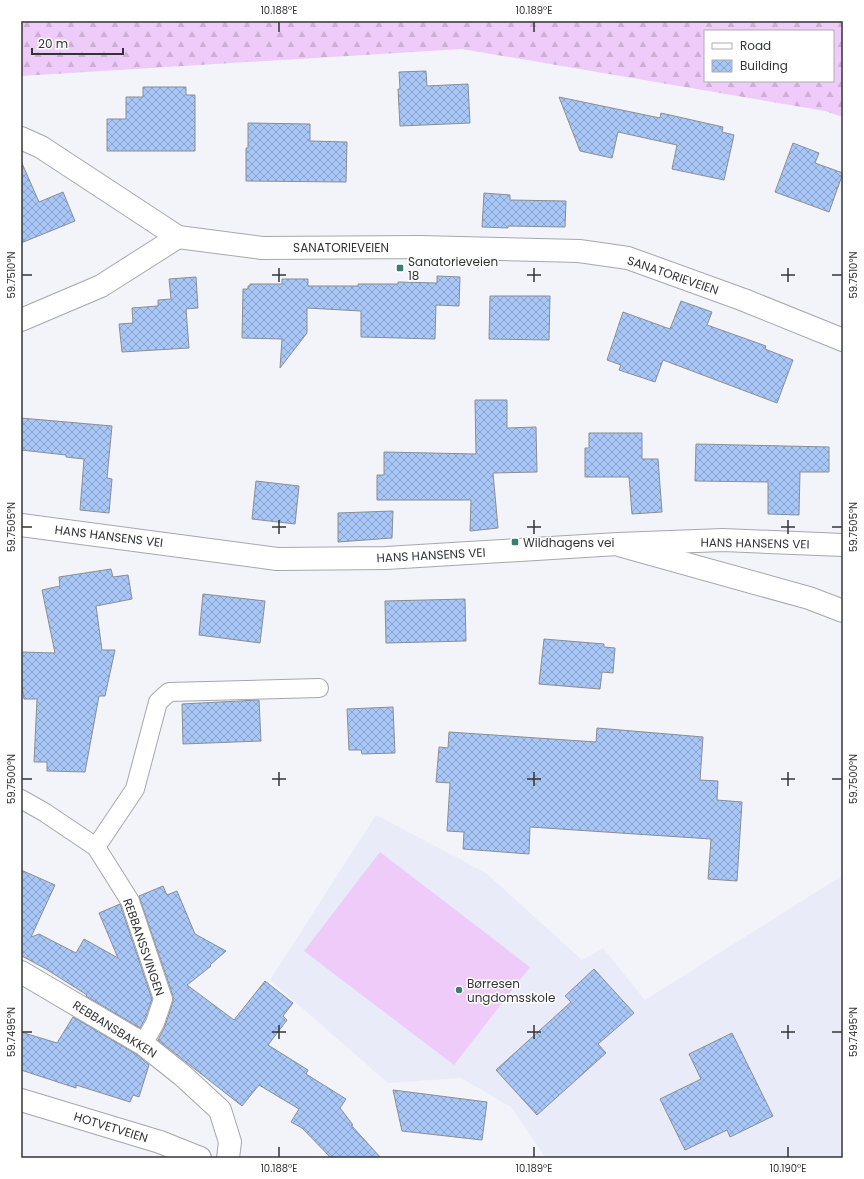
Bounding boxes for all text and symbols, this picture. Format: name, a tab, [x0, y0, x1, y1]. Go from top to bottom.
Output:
text: 10.188°E	[261, 3, 297, 18]
text: 10.189°E	[516, 3, 552, 18]
scale bar	[32, 30, 123, 56]
legend	[704, 30, 834, 82]
text: 20 m	[38, 35, 68, 52]
text: Road	[740, 37, 771, 54]
text: Building	[740, 57, 788, 74]
street label: SANATORIEVEIEN	[293, 239, 389, 256]
text: 59.7510°N	[4, 251, 19, 299]
street label: SANATORIEVEIEN	[625, 251, 721, 299]
text: 59.7510°N	[846, 251, 861, 299]
place label: Sanatorieveien 18	[408, 253, 498, 284]
marker: Sanatorieveien 18	[395, 263, 405, 273]
text: 59.7505°N	[4, 502, 19, 552]
text: 59.7505°N	[846, 502, 861, 552]
street label: HANS HANSENS VEI	[54, 521, 164, 551]
place label: Wildhagens vei	[523, 534, 614, 551]
street label: HANS HANSENS VEI	[700, 534, 810, 552]
marker: Wildhagens vei	[510, 537, 520, 547]
street label: HANS HANSENS VEI	[376, 544, 486, 566]
text: 59.7500°N	[4, 754, 19, 804]
text: 59.7500°N	[846, 754, 861, 804]
street label: REBBANSSVINGEN	[119, 896, 169, 998]
place label: Børresen ungdomsskole	[467, 975, 555, 1006]
marker: Børresen ungdomsskole	[454, 985, 464, 995]
street label: REBBANSBAKKEN	[70, 996, 160, 1062]
text: 59.7495°N	[4, 1007, 19, 1057]
text: 59.7495°N	[846, 1007, 861, 1057]
street label: HOTVETVEIEN	[72, 1108, 150, 1146]
text: 10.188°E	[261, 1161, 297, 1176]
text: 10.189°E	[516, 1161, 552, 1176]
text: 10.190°E	[770, 1161, 806, 1176]

